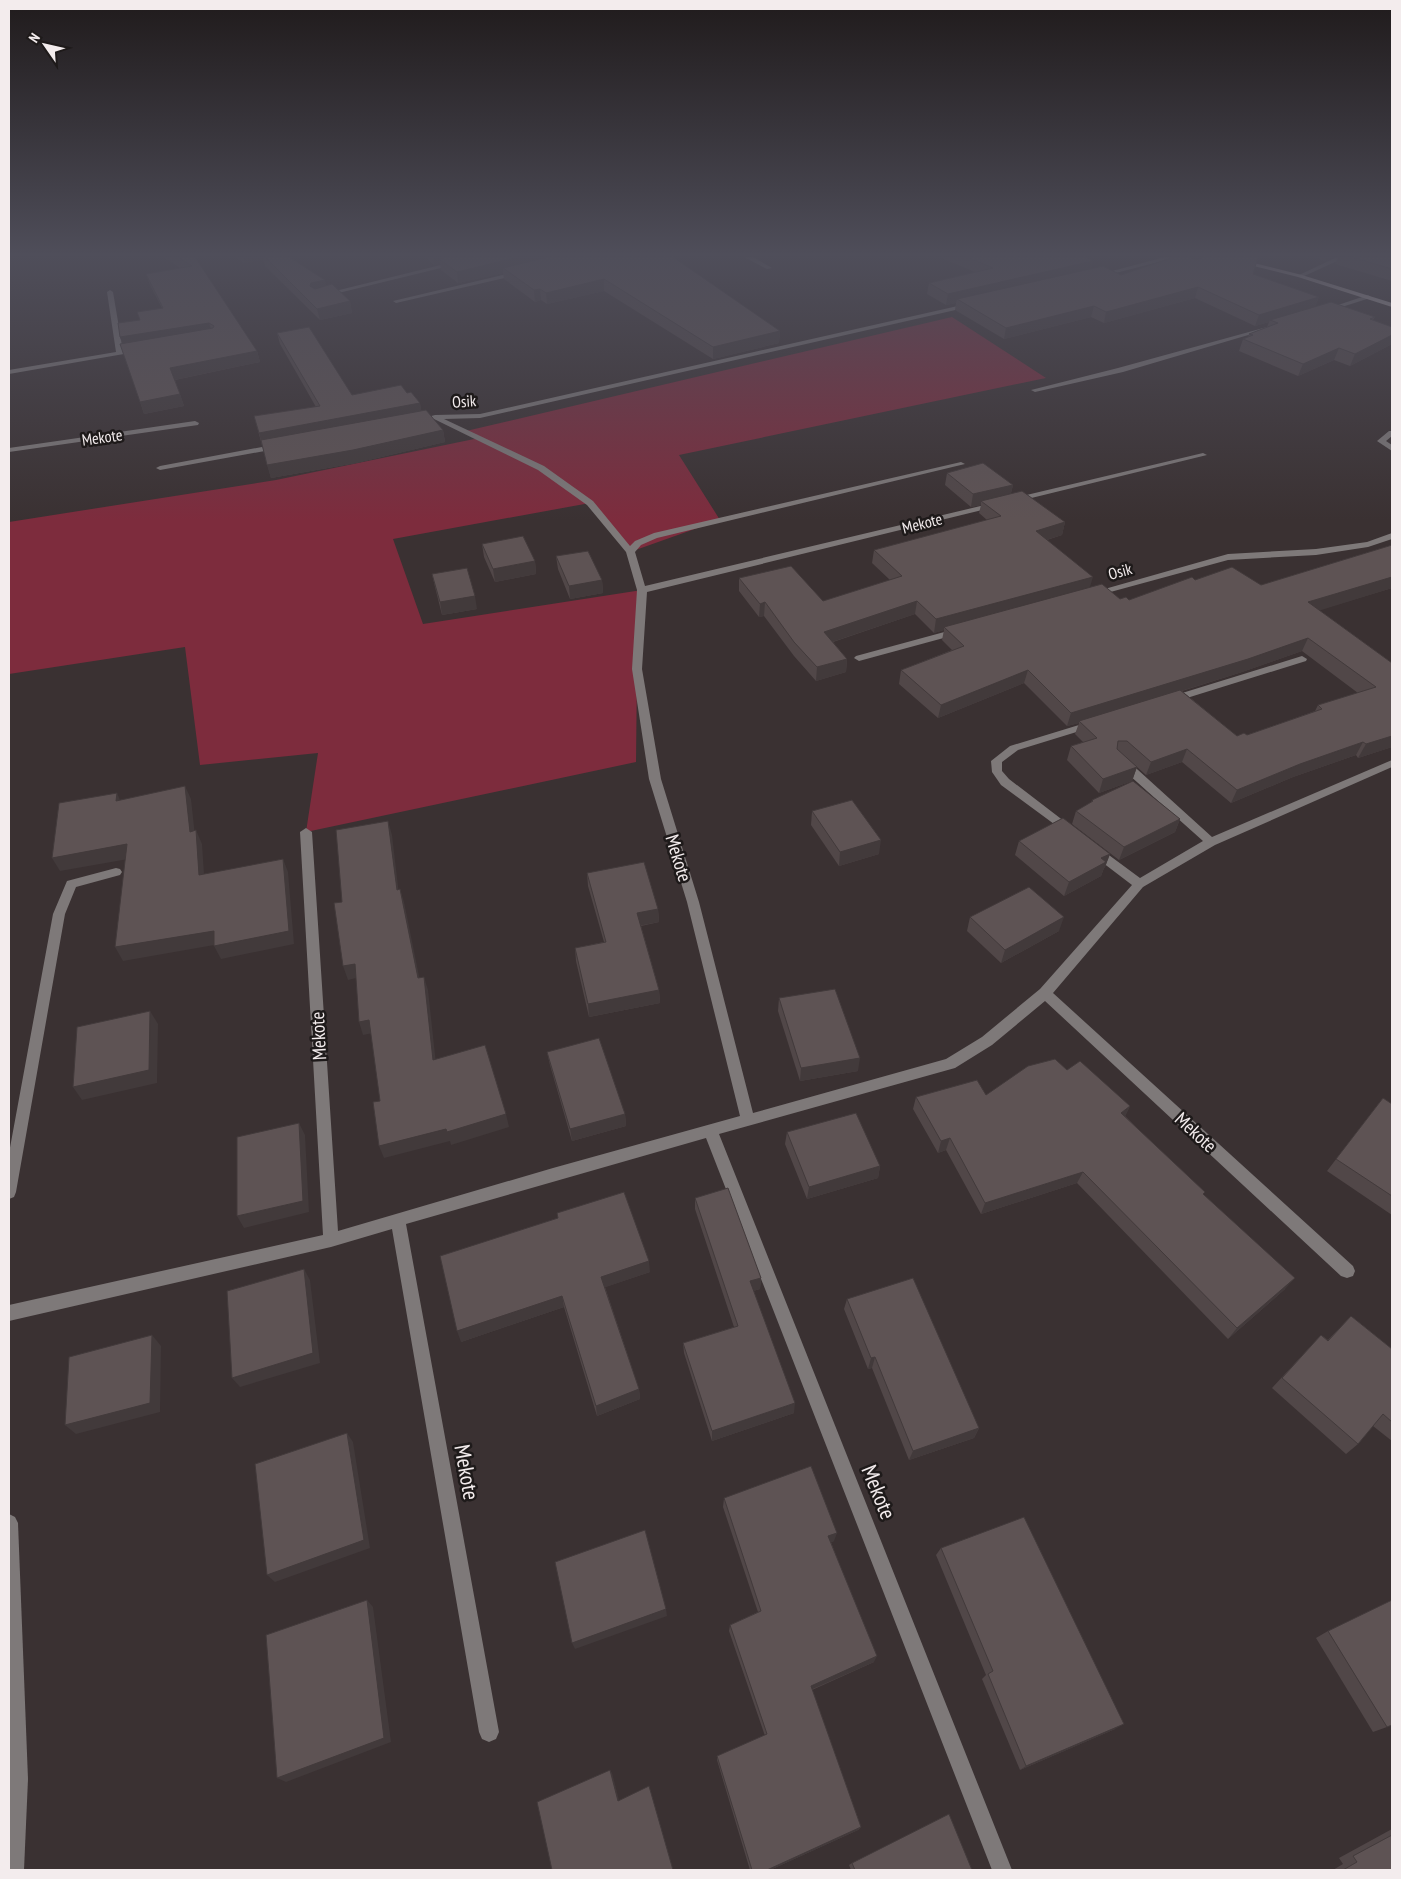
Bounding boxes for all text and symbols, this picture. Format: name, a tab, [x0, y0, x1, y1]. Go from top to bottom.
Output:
north arrow	[20, 20, 70, 70]
text: N	[25, 30, 44, 46]
street label: Osik	[451, 390, 477, 412]
street label: Mekote	[80, 424, 124, 450]
street label: Mekote	[900, 508, 944, 538]
street label: Osik	[1106, 558, 1135, 584]
street label: Mekote	[660, 831, 698, 885]
street label: Mekote	[305, 1011, 331, 1061]
street label: Mekote	[1170, 1107, 1222, 1157]
street label: Mekote	[448, 1442, 486, 1502]
street label: Mekote	[856, 1461, 902, 1523]

